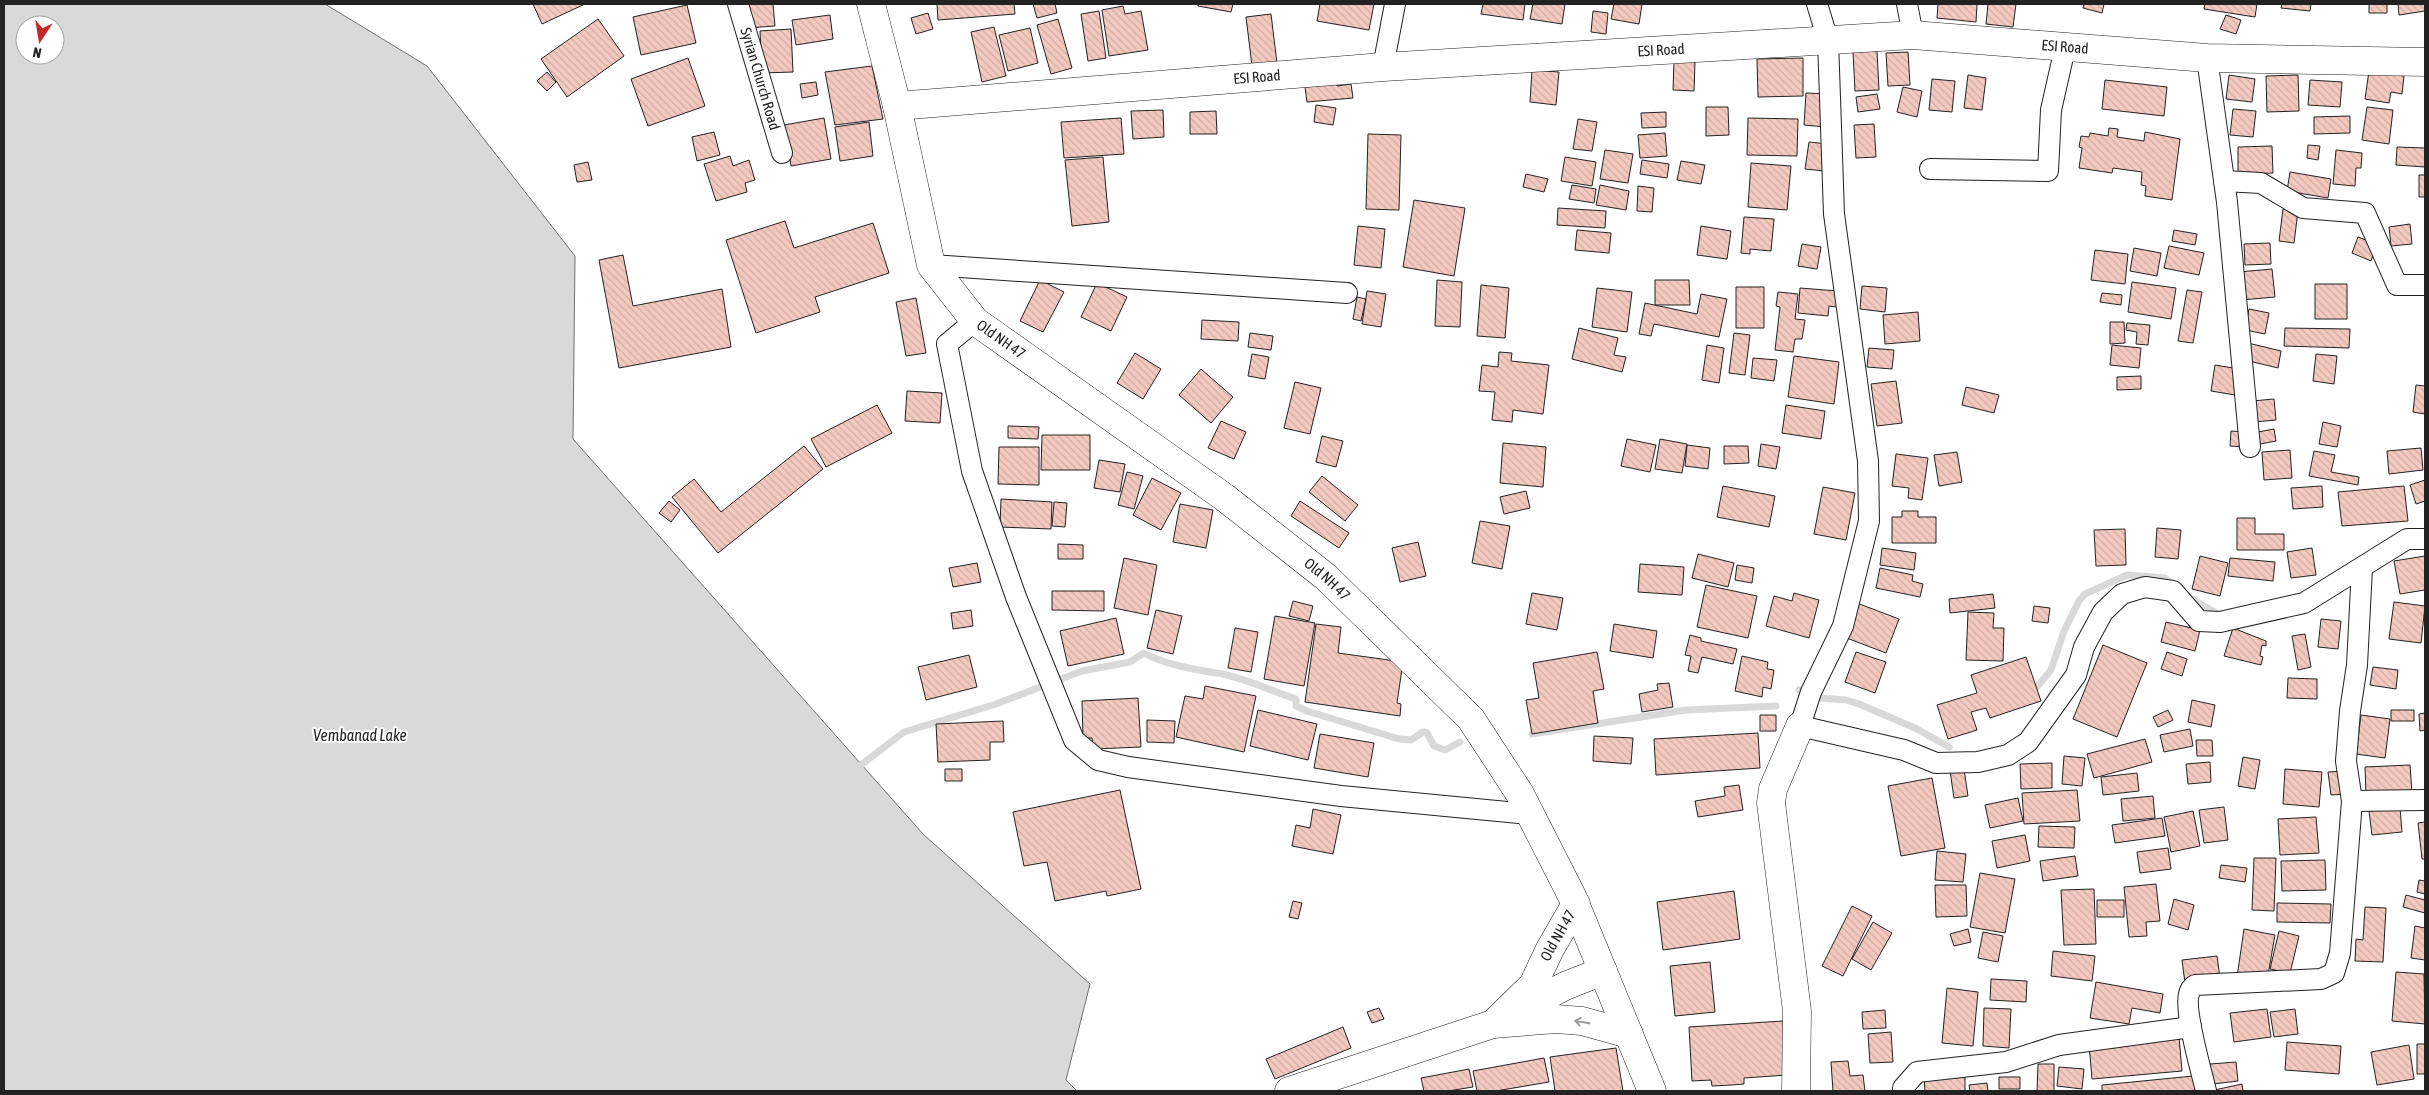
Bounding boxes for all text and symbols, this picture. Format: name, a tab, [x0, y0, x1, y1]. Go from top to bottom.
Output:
north arrow	[15, 15, 65, 65]
street label: Syrian Church Road	[737, 25, 784, 132]
street label: ESI Road	[2041, 36, 2089, 57]
street label: ESI Road	[1637, 40, 1685, 60]
text: N	[32, 44, 43, 61]
street label: ESI Road	[1233, 66, 1281, 87]
street label: Old NH 47	[974, 316, 1029, 362]
street label: Old NH 47	[1301, 554, 1354, 604]
water label: Vembanad Lake	[313, 726, 407, 744]
street label: Old NH 47	[1537, 907, 1579, 963]
one-way arrow	[1575, 1016, 1591, 1026]

